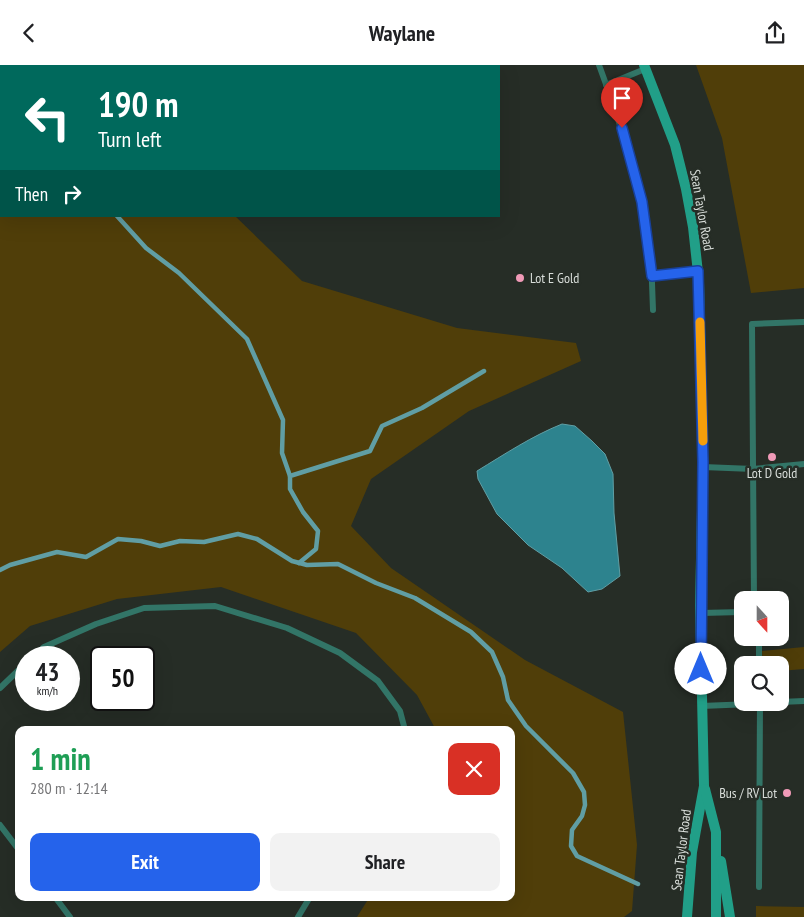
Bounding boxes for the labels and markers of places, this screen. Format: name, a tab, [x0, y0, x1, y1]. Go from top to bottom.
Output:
pin	[601, 77, 643, 128]
place label: Lot E Gold	[530, 269, 579, 287]
marker: Lot E Gold	[514, 272, 526, 284]
marker: Lot D Gold	[766, 451, 778, 463]
place label: Lot D Gold	[747, 464, 797, 482]
place label: Bus / RV Lot	[719, 784, 777, 802]
marker: Bus / RV Lot	[781, 787, 793, 799]

